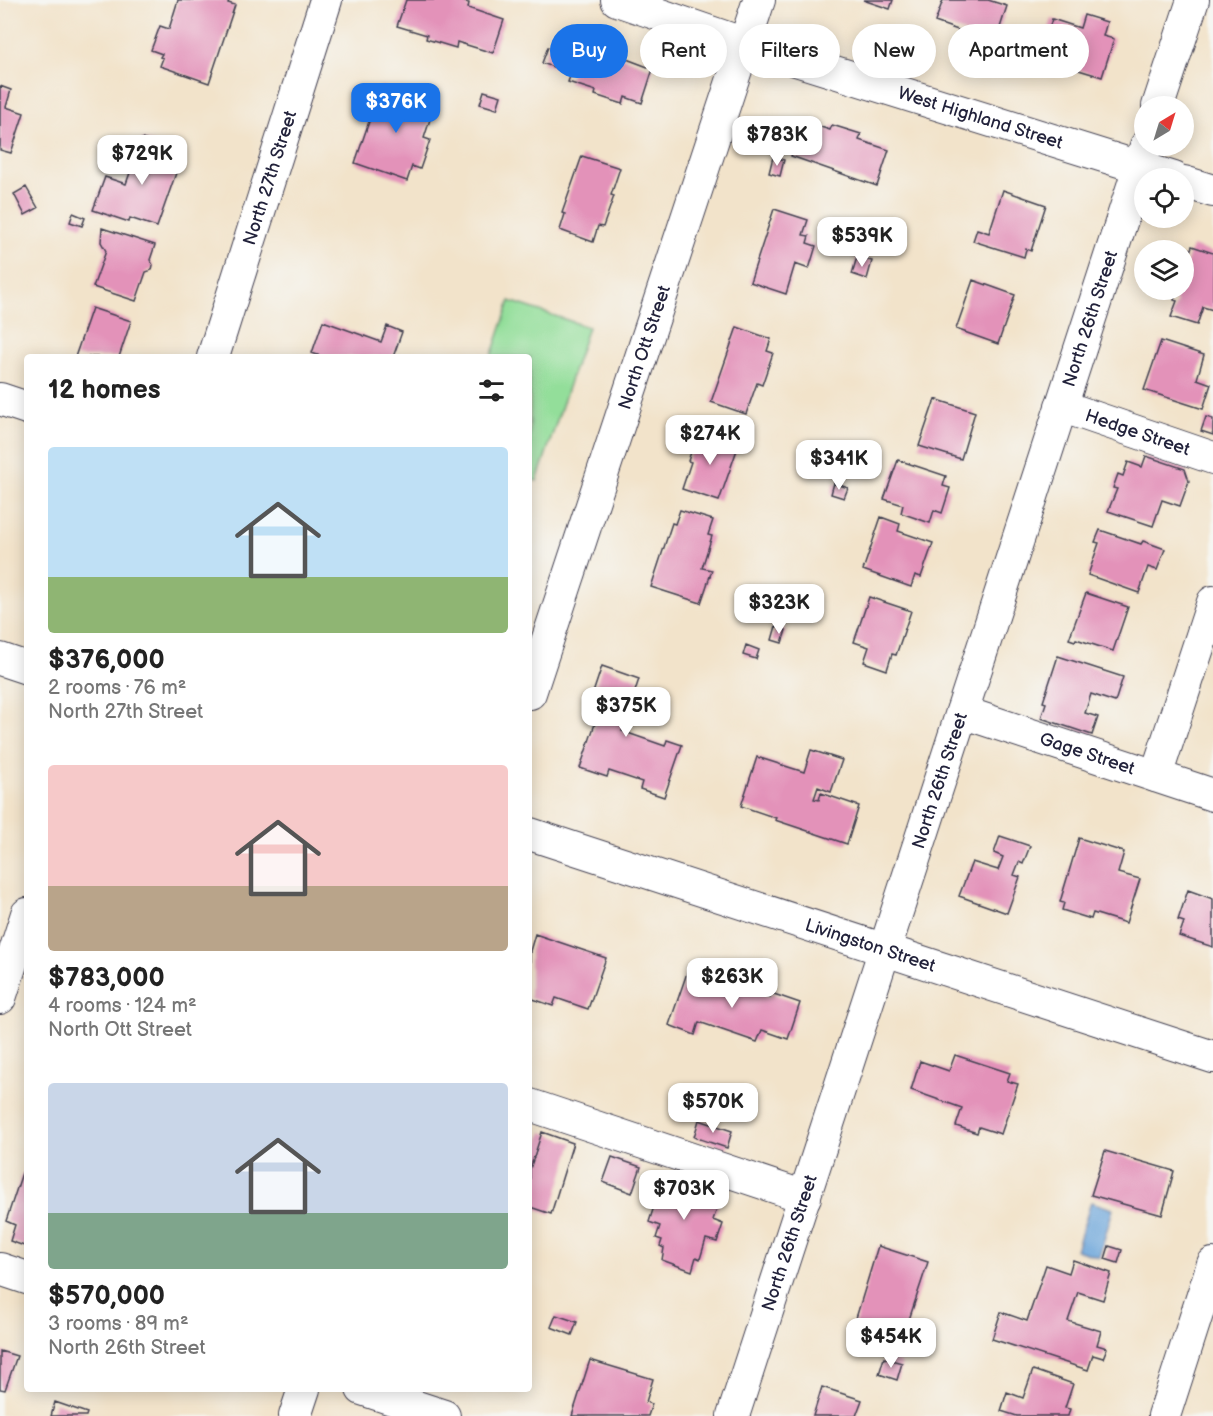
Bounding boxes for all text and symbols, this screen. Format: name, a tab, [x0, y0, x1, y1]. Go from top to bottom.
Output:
chip: Buy	[550, 24, 628, 78]
chip: Rent	[640, 24, 727, 78]
chip: Filters	[739, 24, 840, 78]
chip: New	[852, 24, 936, 78]
chip: Apartment	[948, 24, 1089, 78]
street label: West Highland Street	[895, 82, 1066, 153]
pin: $376K	[354, 83, 438, 134]
text: $376K	[365, 90, 427, 114]
north arrow	[1134, 96, 1194, 156]
map controls	[1134, 96, 1194, 300]
street label: North 27th Street	[239, 108, 301, 248]
pin: $783K	[735, 116, 819, 167]
text: $783K	[746, 123, 808, 147]
pin: $729K	[100, 135, 184, 186]
text: $729K	[111, 142, 173, 166]
button: locate	[1134, 168, 1194, 228]
pin: $539K	[820, 217, 904, 268]
text: $539K	[831, 224, 893, 248]
button: layers	[1134, 240, 1194, 300]
street label: North 26th Street	[1058, 247, 1122, 389]
street label: North Ott Street	[614, 282, 675, 412]
icon: filters	[475, 374, 508, 407]
text: 12 homes	[48, 375, 160, 406]
street label: Hedge Street	[1083, 405, 1193, 460]
pin: $274K	[668, 415, 752, 466]
text: $274K	[679, 422, 741, 446]
pin: $341K	[797, 440, 881, 491]
text: $341K	[810, 447, 868, 471]
icon: home	[224, 486, 332, 594]
pin: $323K	[737, 584, 821, 635]
text: $323K	[748, 591, 810, 615]
text: $376,000	[48, 645, 165, 676]
text: 2 rooms · 76 m²	[48, 676, 186, 700]
pin: $375K	[584, 687, 668, 738]
text: $375K	[595, 694, 657, 718]
text: North 27th Street	[48, 700, 203, 724]
street label: North 26th Street	[908, 710, 972, 851]
street label: Gage Street	[1037, 728, 1138, 779]
icon: home	[224, 804, 332, 912]
street label: Livingston Street	[803, 914, 938, 976]
pin: $263K	[690, 958, 774, 1009]
text: $783,000	[48, 963, 165, 994]
text: $263K	[701, 965, 763, 989]
text: 4 rooms · 124 m²	[48, 994, 197, 1018]
text: North Ott Street	[48, 1018, 192, 1042]
pin: $570K	[671, 1083, 755, 1134]
text: $570K	[682, 1090, 744, 1114]
icon: home	[224, 1122, 332, 1230]
pin: $703K	[642, 1170, 726, 1221]
street label: North 26th Street	[757, 1172, 821, 1314]
text: $703K	[653, 1177, 715, 1201]
text: $570,000	[48, 1281, 165, 1312]
text: 3 rooms · 89 m²	[48, 1312, 189, 1336]
pin: $454K	[849, 1318, 933, 1369]
text: $454K	[860, 1325, 922, 1349]
text: North 26th Street	[48, 1336, 206, 1360]

